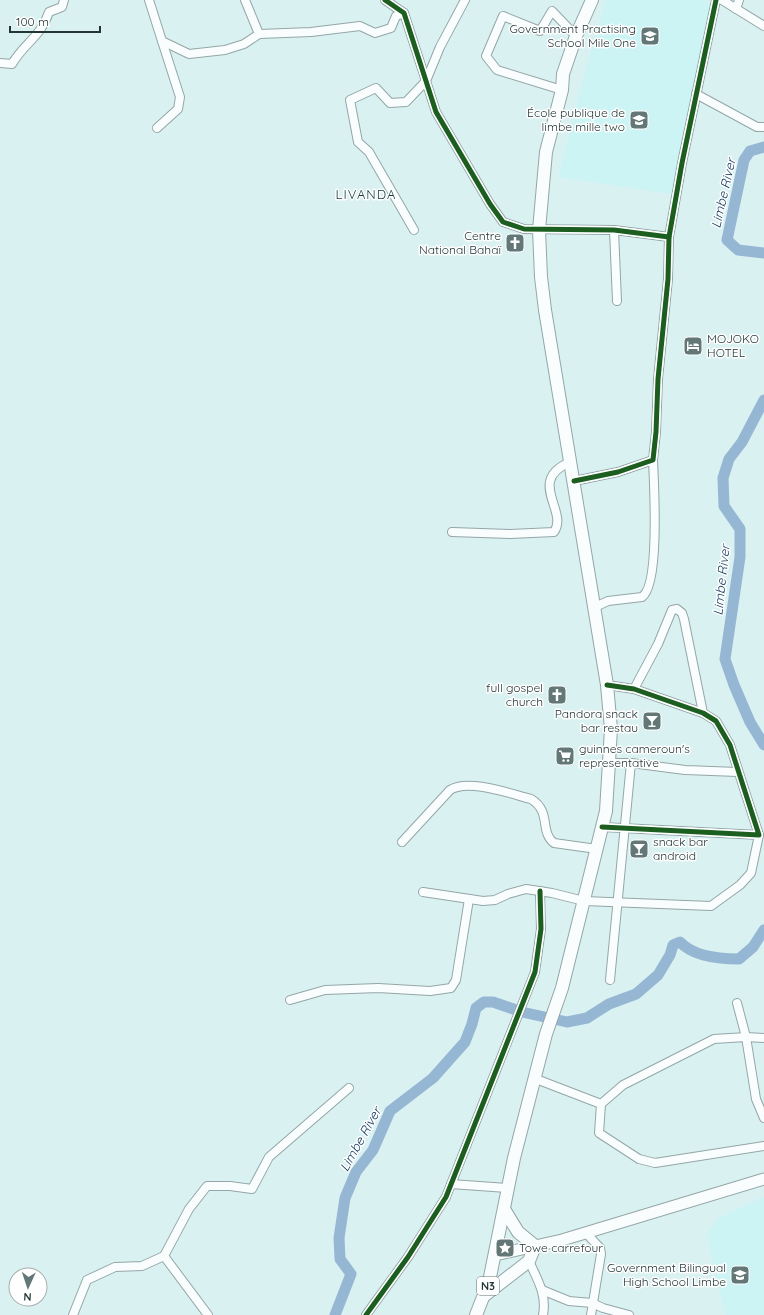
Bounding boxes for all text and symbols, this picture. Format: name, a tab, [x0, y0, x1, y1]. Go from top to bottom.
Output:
scale bar	[10, 8, 100, 34]
text: 100 m	[16, 14, 49, 29]
place label: Government Practising School Mile One	[509, 21, 636, 50]
school or university icon: Government Practising School Mile One	[639, 25, 661, 47]
place label: École publique de limbe mille two	[527, 105, 625, 134]
school or university icon: École publique de limbe mille two	[628, 109, 650, 131]
water label: Limbe River	[707, 155, 739, 229]
district label: LIVANDA	[336, 186, 396, 202]
place label: Centre National Bahaï	[419, 228, 501, 257]
church icon: Centre National Bahaï	[504, 232, 526, 254]
place label: MOJOKO HOTEL	[707, 331, 759, 360]
hotel icon: MOJOKO HOTEL	[682, 335, 704, 357]
water label: Limbe River	[709, 542, 733, 616]
place label: full gospel church	[486, 680, 543, 709]
church icon: full gospel church	[546, 684, 568, 706]
place label: Pandora snack bar restau	[555, 706, 638, 735]
bar icon: Pandora snack bar restau	[641, 710, 663, 732]
place label: guinnes cameroun's representative	[579, 741, 690, 770]
supermarket icon: guinnes cameroun's representative	[554, 745, 576, 767]
place label: snack bar android	[653, 834, 708, 863]
bar icon: snack bar android	[628, 838, 650, 860]
water label: Limbe River	[336, 1102, 385, 1174]
place icon: Towe carrefour	[494, 1237, 516, 1259]
place label: Towe carrefour	[519, 1240, 603, 1255]
place label: Government Bilingual High School Limbe	[607, 1260, 726, 1289]
school or university icon: Government Bilingual High School Limbe	[729, 1264, 751, 1286]
north arrow	[8, 1267, 48, 1307]
road number: N3	[477, 1277, 499, 1295]
text: N	[23, 1290, 32, 1304]

